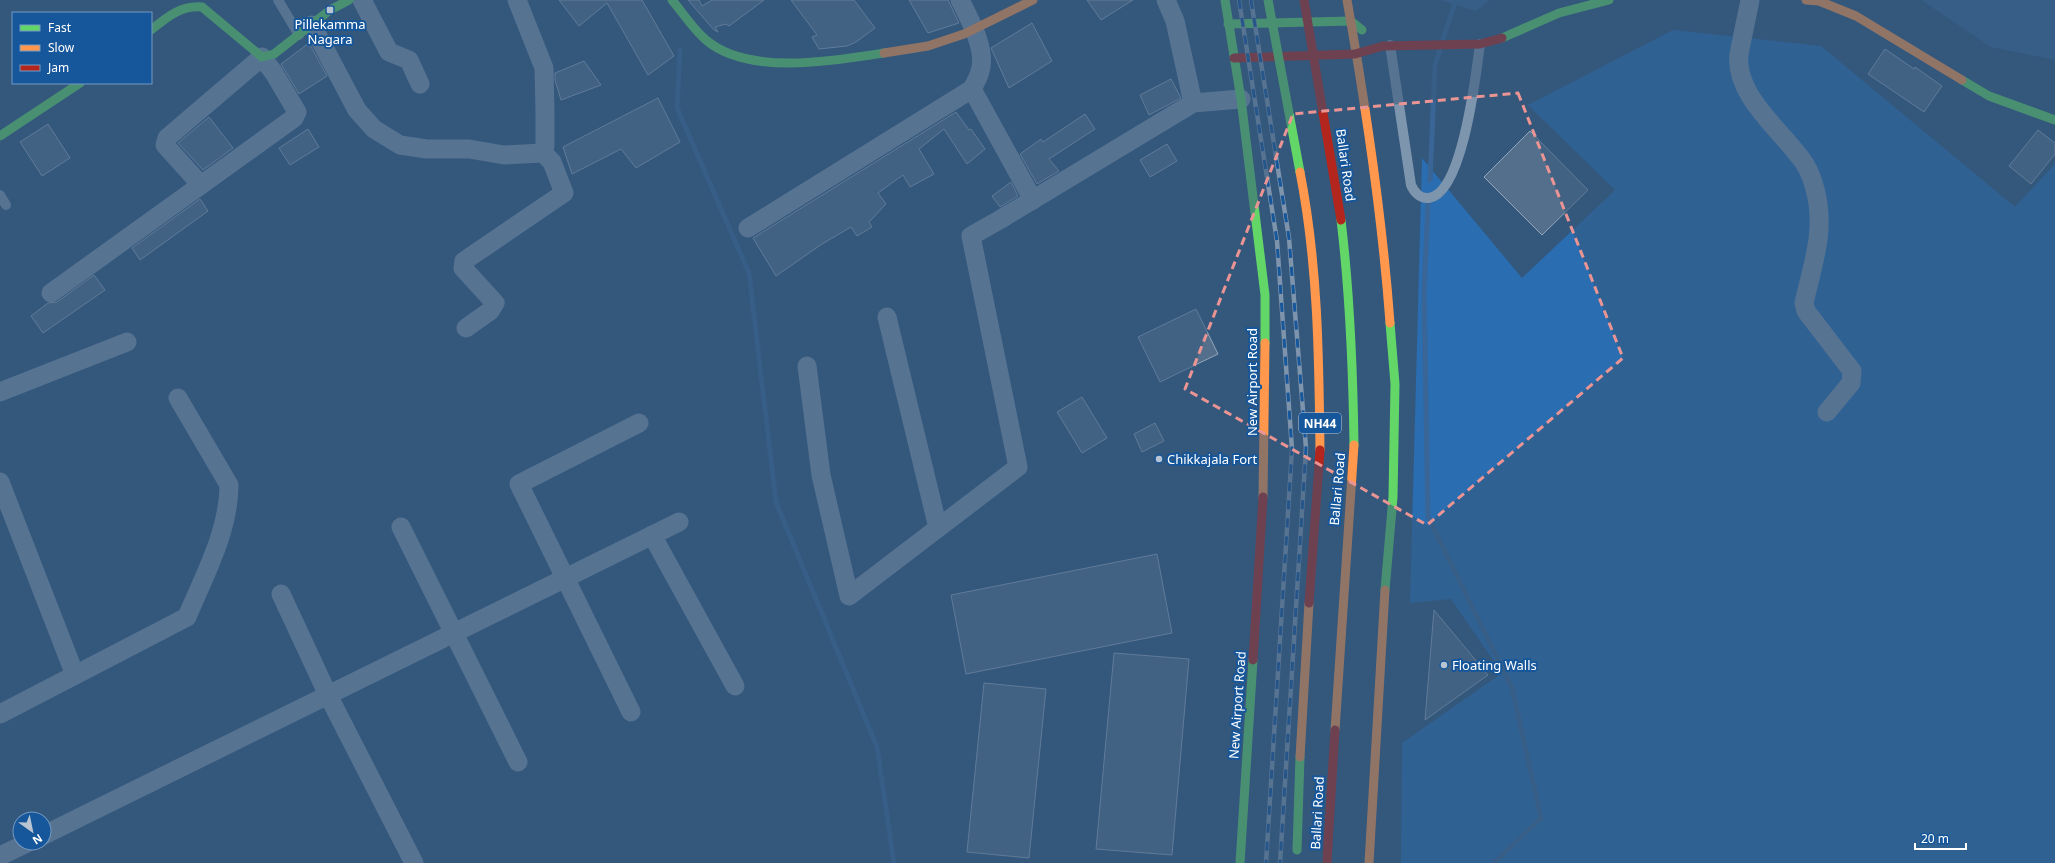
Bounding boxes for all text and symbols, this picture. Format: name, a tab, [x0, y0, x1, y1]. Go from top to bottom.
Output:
marker: Pillekamma Nagara	[325, 5, 335, 15]
legend	[12, 12, 152, 84]
place label: Pillekamma Nagara	[294, 15, 366, 48]
text: Fast	[48, 19, 72, 36]
text: Slow	[48, 39, 75, 56]
text: Jam	[47, 59, 69, 76]
street label: Ballari Road	[1332, 128, 1360, 202]
street label: New Airport Road	[1243, 328, 1261, 436]
road number: NH44	[1299, 413, 1341, 433]
place label: Chikkajala Fort	[1167, 450, 1257, 468]
street label: Ballari Road	[1325, 452, 1349, 526]
marker: Chikkajala Fort	[1154, 454, 1164, 464]
street label: New Airport Road	[1224, 650, 1250, 760]
place label: Floating Walls	[1452, 656, 1537, 674]
marker: Floating Walls	[1439, 660, 1449, 670]
street label: Ballari Road	[1306, 776, 1328, 850]
north arrow	[12, 811, 52, 851]
scale bar	[1915, 825, 1966, 851]
text: 20 m	[1921, 830, 1949, 847]
text: N	[30, 831, 46, 849]

